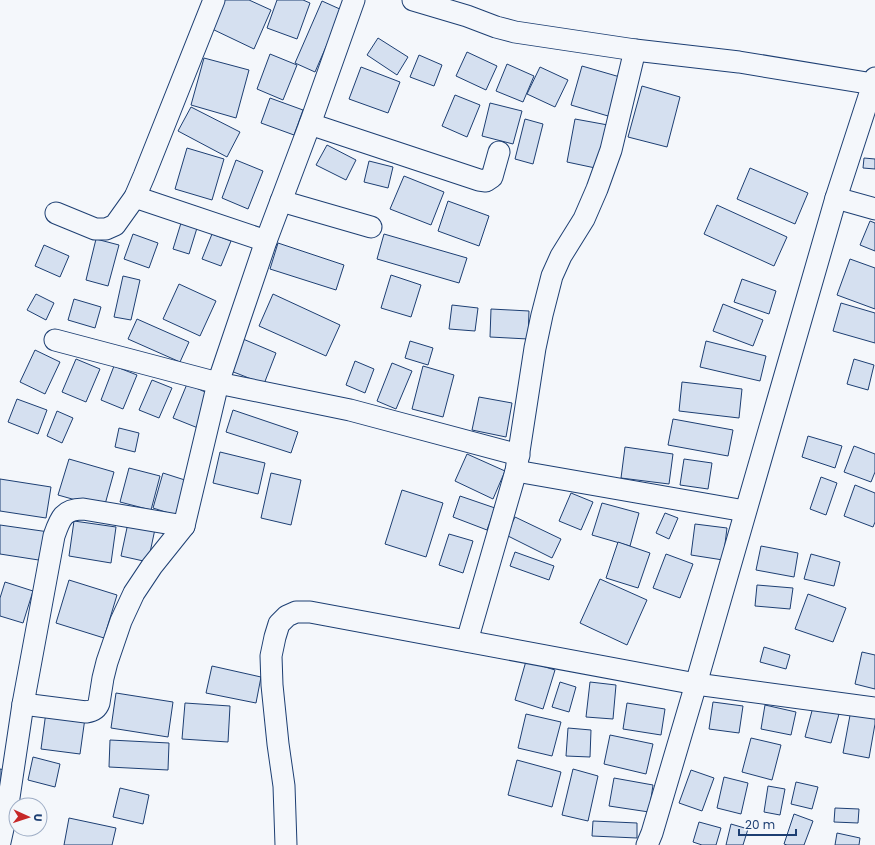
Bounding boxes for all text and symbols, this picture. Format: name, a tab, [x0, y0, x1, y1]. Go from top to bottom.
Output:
north arrow	[8, 797, 48, 837]
scale bar	[739, 811, 796, 837]
text: U	[30, 813, 46, 822]
text: 20 m	[745, 816, 775, 833]

